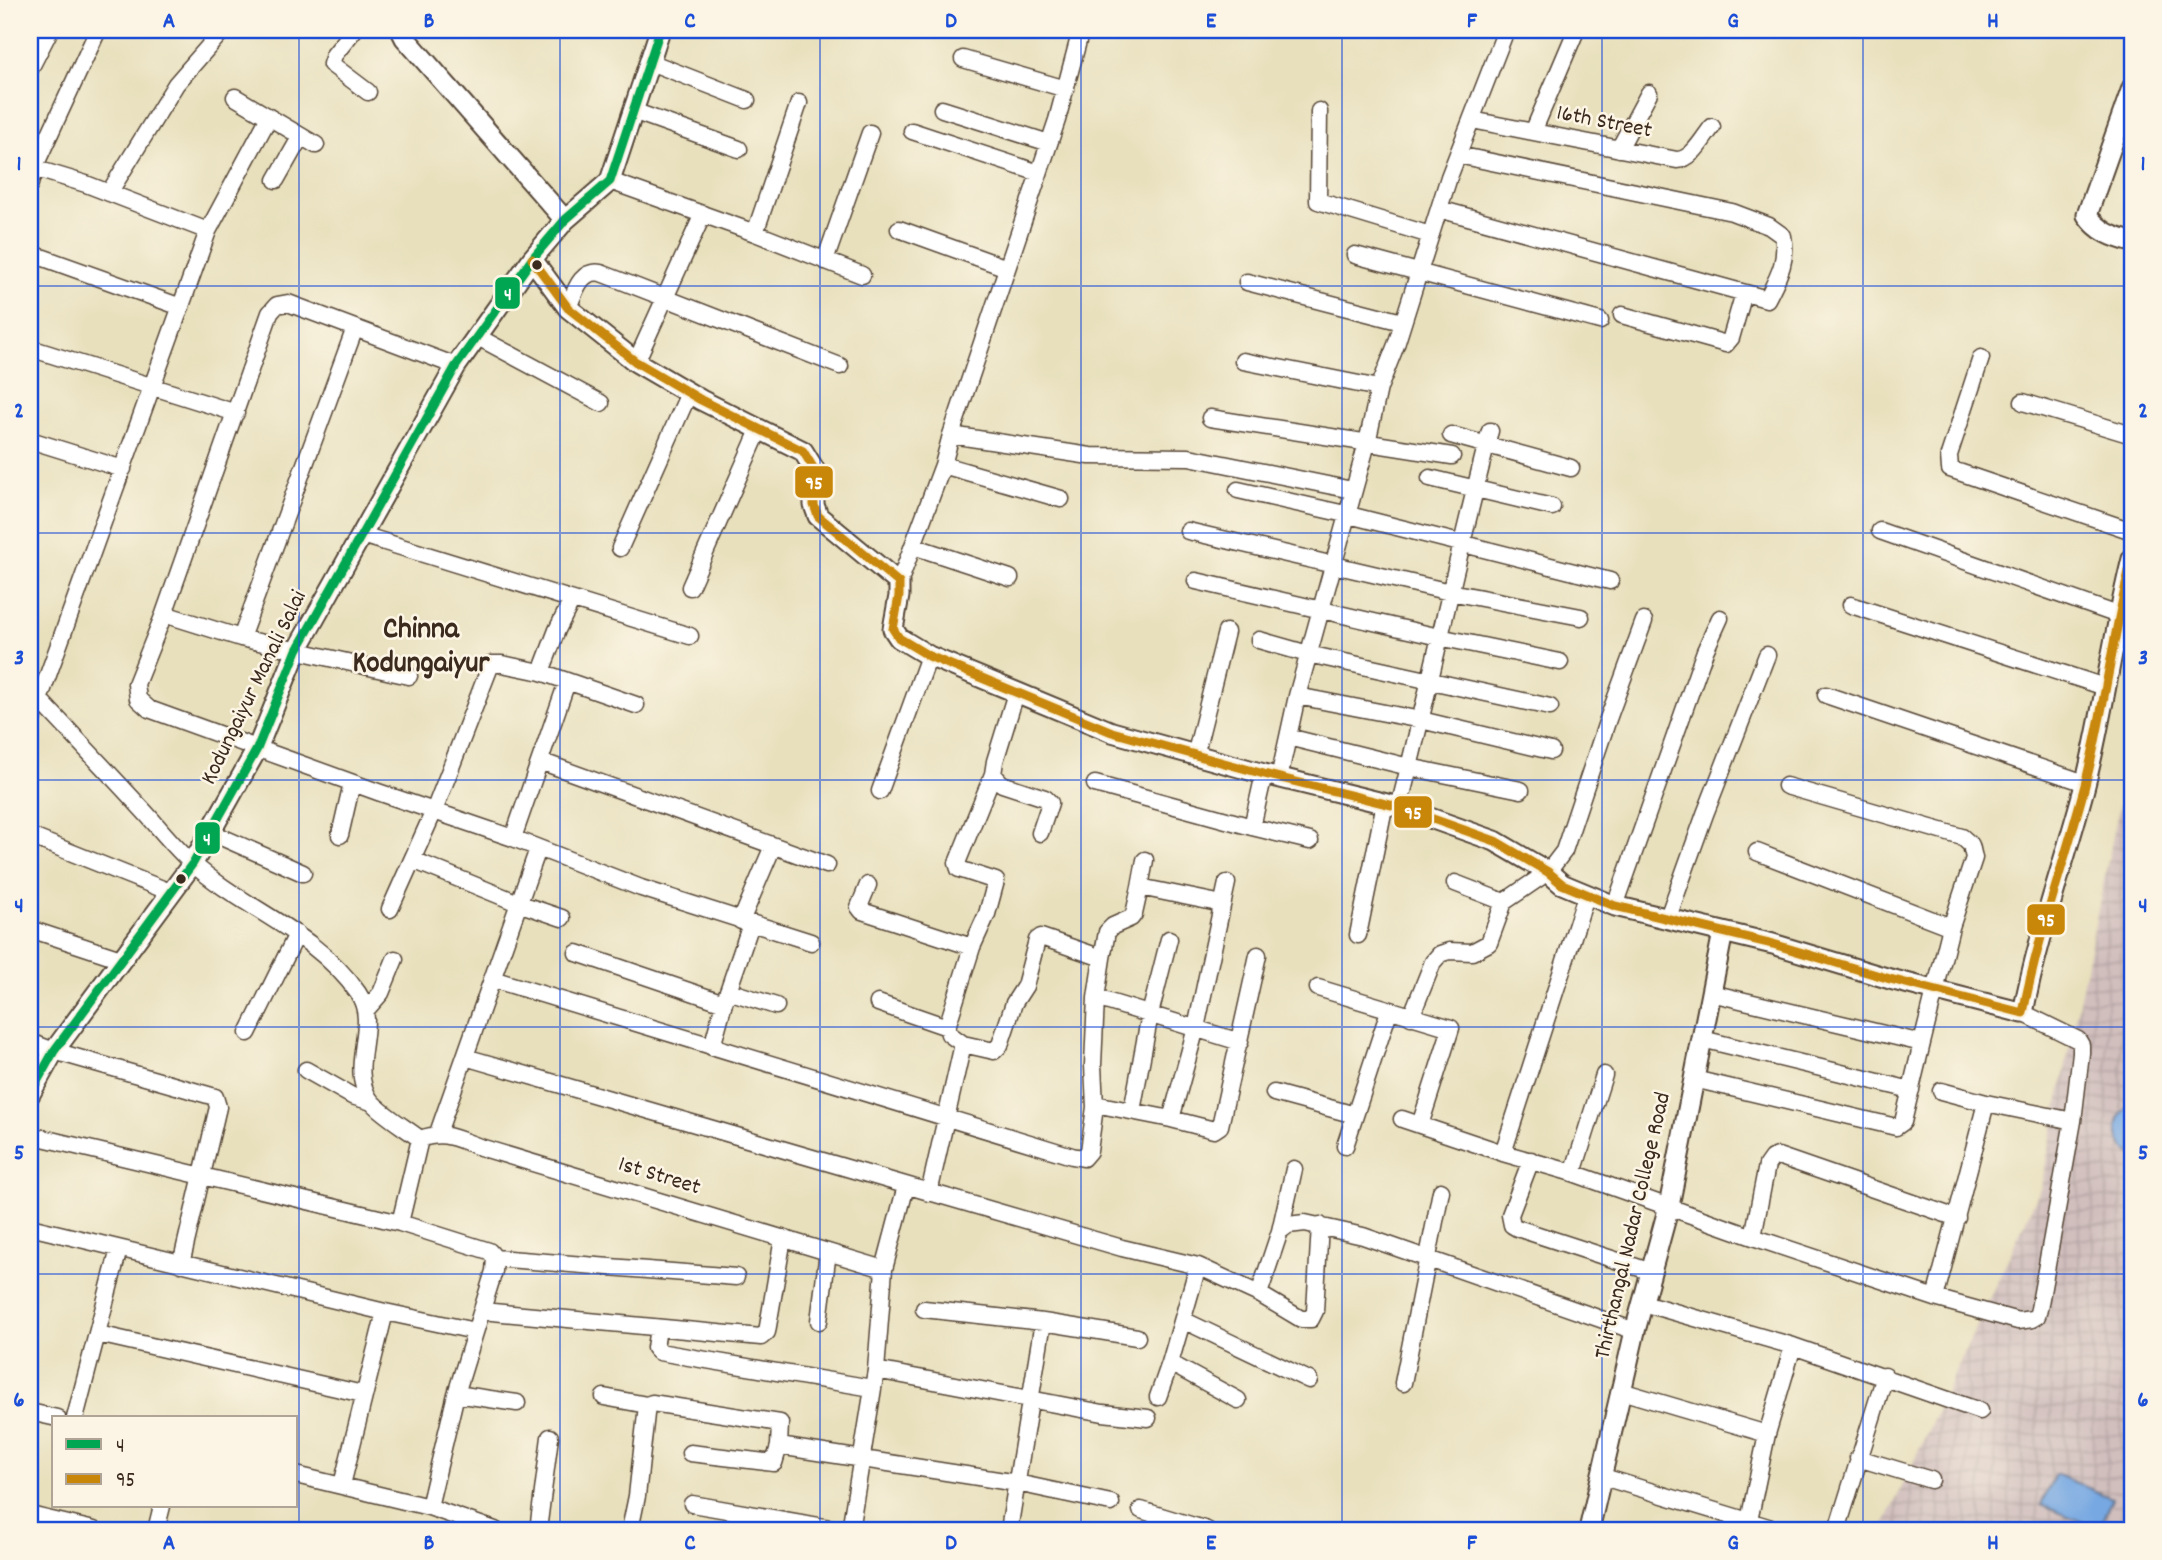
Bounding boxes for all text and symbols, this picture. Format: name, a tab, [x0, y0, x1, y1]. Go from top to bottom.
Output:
text: A	[163, 6, 175, 39]
text: B	[424, 6, 435, 39]
text: C	[684, 6, 696, 39]
text: D	[945, 6, 957, 39]
text: E	[1206, 6, 1217, 39]
text: F	[1467, 6, 1478, 39]
text: G	[1727, 6, 1739, 39]
text: H	[1987, 6, 1999, 39]
street label: 16th Street	[1553, 98, 1655, 148]
text: 1	[16, 149, 22, 182]
text: 1	[2140, 149, 2146, 182]
unlabelled marker	[530, 258, 544, 272]
line badge: 4	[494, 276, 521, 310]
text: 4	[504, 283, 512, 310]
text: 2	[14, 396, 24, 429]
text: 2	[2138, 396, 2148, 429]
line badge: 95	[794, 465, 834, 499]
text: 95	[805, 472, 823, 499]
street label: Kodungaiyur Manali Salai	[194, 585, 316, 791]
district label: Chinna Kodungaiyur	[353, 610, 490, 687]
text: 3	[14, 643, 24, 676]
text: 3	[2138, 643, 2148, 676]
line badge: 95	[1393, 795, 1433, 829]
text: 95	[1404, 802, 1422, 829]
line badge: 4	[194, 821, 221, 855]
text: 4	[203, 828, 211, 855]
unlabelled marker	[174, 872, 188, 886]
text: 4	[14, 891, 24, 924]
text: 4	[2138, 891, 2148, 924]
line badge: 95	[2026, 903, 2066, 936]
text: 95	[2037, 909, 2055, 936]
street label: Thirthangal Nadar College Road	[1587, 1089, 1681, 1363]
text: 5	[14, 1138, 24, 1171]
text: 5	[2138, 1138, 2148, 1171]
street label: 1st Street	[614, 1149, 704, 1205]
text: 6	[13, 1385, 25, 1418]
text: 6	[2137, 1385, 2149, 1418]
legend	[52, 1416, 298, 1508]
text: 4	[116, 1433, 125, 1463]
text: 95	[116, 1467, 135, 1497]
text: A	[163, 1528, 175, 1560]
text: B	[424, 1528, 435, 1560]
text: C	[684, 1528, 696, 1560]
text: D	[945, 1528, 957, 1560]
text: E	[1206, 1528, 1217, 1560]
text: F	[1467, 1528, 1478, 1560]
text: G	[1727, 1528, 1739, 1560]
text: H	[1987, 1528, 1999, 1560]

